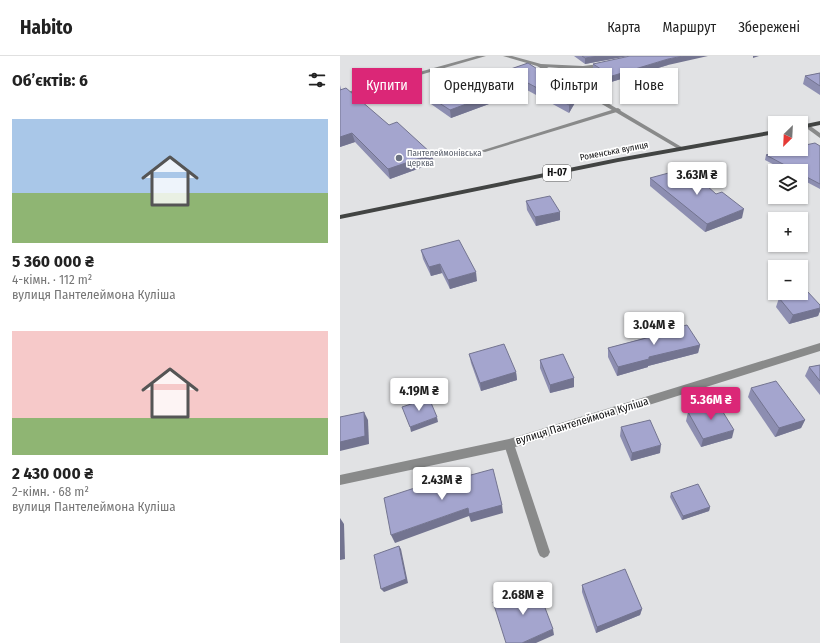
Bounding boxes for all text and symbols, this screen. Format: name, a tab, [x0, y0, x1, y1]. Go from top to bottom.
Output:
text: Habito	[20, 16, 73, 39]
text: Карта	[607, 19, 641, 36]
text: Маршрут	[663, 19, 716, 36]
text: Збережені	[738, 19, 800, 36]
chip: Купити	[352, 68, 422, 104]
chip: Орендувати	[430, 68, 528, 104]
chip: Фільтри	[536, 68, 612, 104]
chip: Нове	[620, 68, 678, 104]
icon: filters	[306, 69, 328, 91]
text: Об’єктів: 6	[12, 70, 88, 91]
north arrow	[768, 116, 808, 156]
map controls	[768, 116, 808, 300]
street label: Роменська вулиця	[579, 139, 649, 163]
icon: home	[134, 145, 206, 217]
place label: Пантелеймонівська церква	[407, 148, 482, 168]
marker: Пантелеймонівська церква	[394, 153, 404, 163]
pin: 3.63M ₴	[660, 162, 734, 196]
button: layers	[768, 164, 808, 204]
road number: Н-07	[543, 165, 571, 181]
text: 3.63M ₴	[677, 167, 717, 182]
button: +	[768, 212, 808, 252]
text: 5 360 000 ₴	[12, 251, 94, 272]
button: −	[768, 260, 808, 300]
text: 4-кімн. · 112 m²	[12, 272, 92, 287]
text: вулиця Пантелеймона Куліша	[12, 287, 176, 302]
pin: 3.04M ₴	[617, 312, 691, 346]
text: 3.04M ₴	[633, 317, 675, 332]
icon: home	[134, 357, 206, 429]
pin: 4.19M ₴	[382, 378, 456, 412]
text: 4.19M ₴	[399, 383, 439, 398]
pin: 5.36M ₴	[674, 387, 748, 421]
text: 5.36M ₴	[690, 392, 732, 407]
street label: вулиця Пантелеймона Куліша	[514, 395, 650, 447]
text: 2 430 000 ₴	[12, 463, 93, 484]
pin: 2.43M ₴	[405, 467, 479, 501]
text: 2.43M ₴	[422, 472, 462, 487]
text: 2-кімн. · 68 m²	[12, 484, 89, 499]
text: вулиця Пантелеймона Куліша	[12, 499, 176, 514]
pin: 2.68M ₴	[486, 582, 560, 616]
text: 2.68M ₴	[502, 587, 544, 602]

